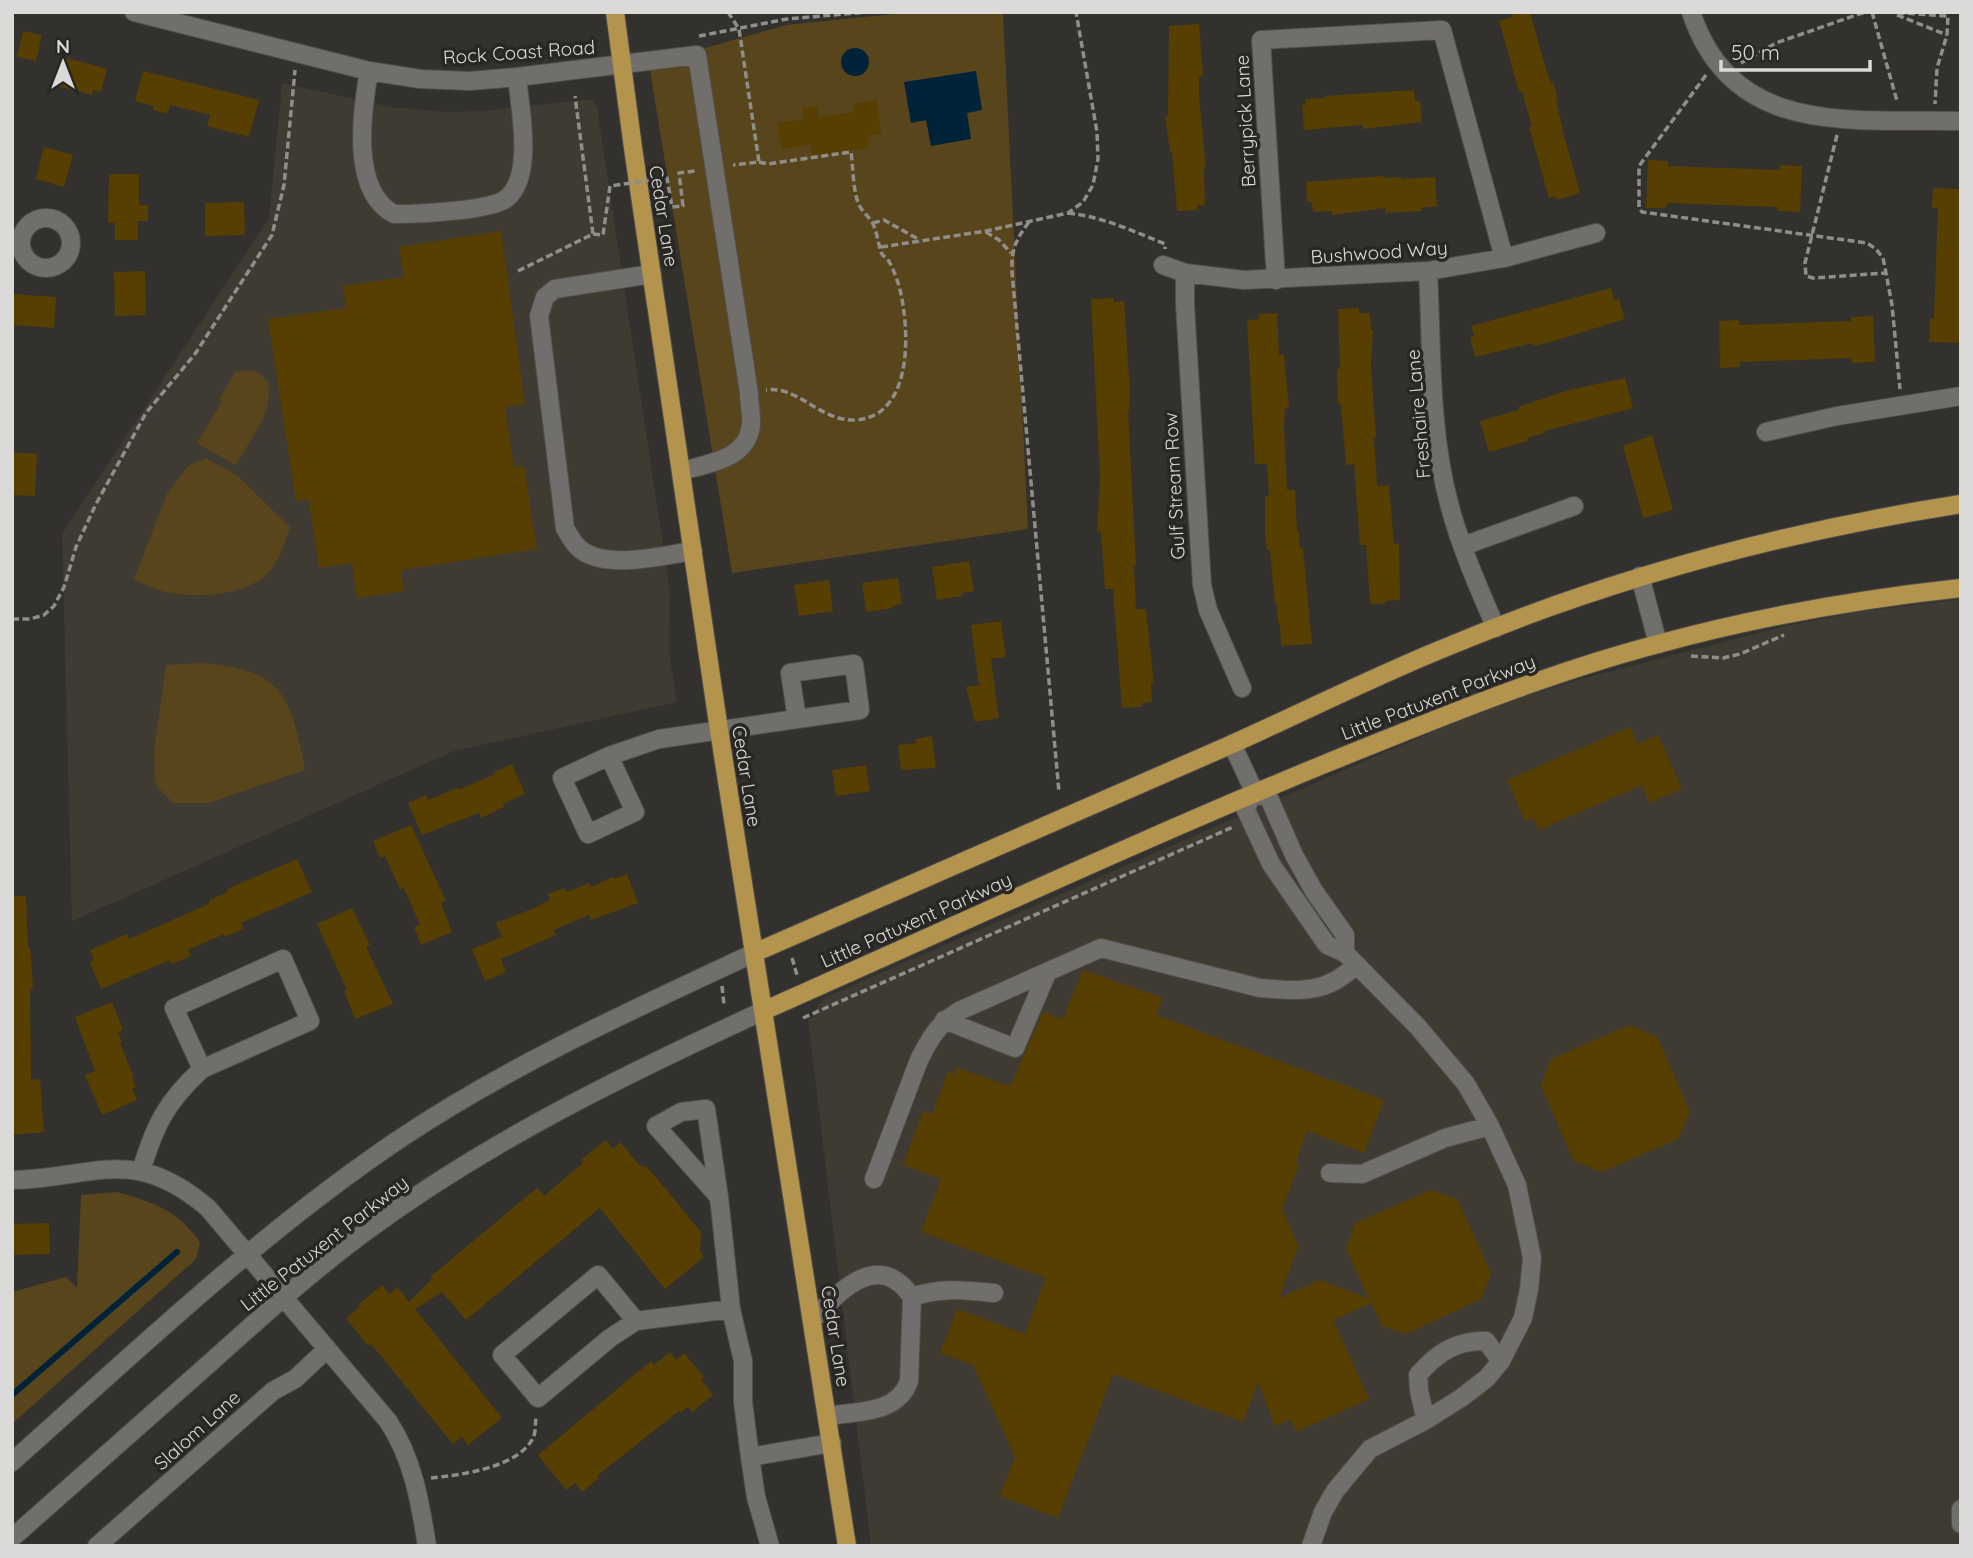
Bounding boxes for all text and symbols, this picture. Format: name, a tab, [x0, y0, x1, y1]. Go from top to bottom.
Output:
north arrow	[28, 28, 98, 98]
scale bar	[1721, 28, 1870, 72]
text: N	[56, 34, 70, 58]
street label: Rock Coast Road	[442, 35, 596, 69]
text: 50 m	[1731, 39, 1780, 65]
street label: Berrypick Lane	[1230, 54, 1260, 188]
street label: Cedar Lane	[644, 164, 684, 268]
street label: Bushwood Way	[1310, 235, 1448, 269]
street label: Freshaire Lane	[1400, 348, 1436, 480]
street label: Gulf Stream Row	[1158, 412, 1190, 560]
street label: Little Patuxent Parkway	[1337, 649, 1539, 745]
street label: Cedar Lane	[727, 724, 767, 828]
street label: Little Patuxent Parkway	[817, 867, 1015, 973]
street label: Little Patuxent Parkway	[235, 1170, 413, 1316]
street label: Cedar Lane	[816, 1284, 856, 1388]
street label: Slalom Lane	[149, 1385, 245, 1475]

